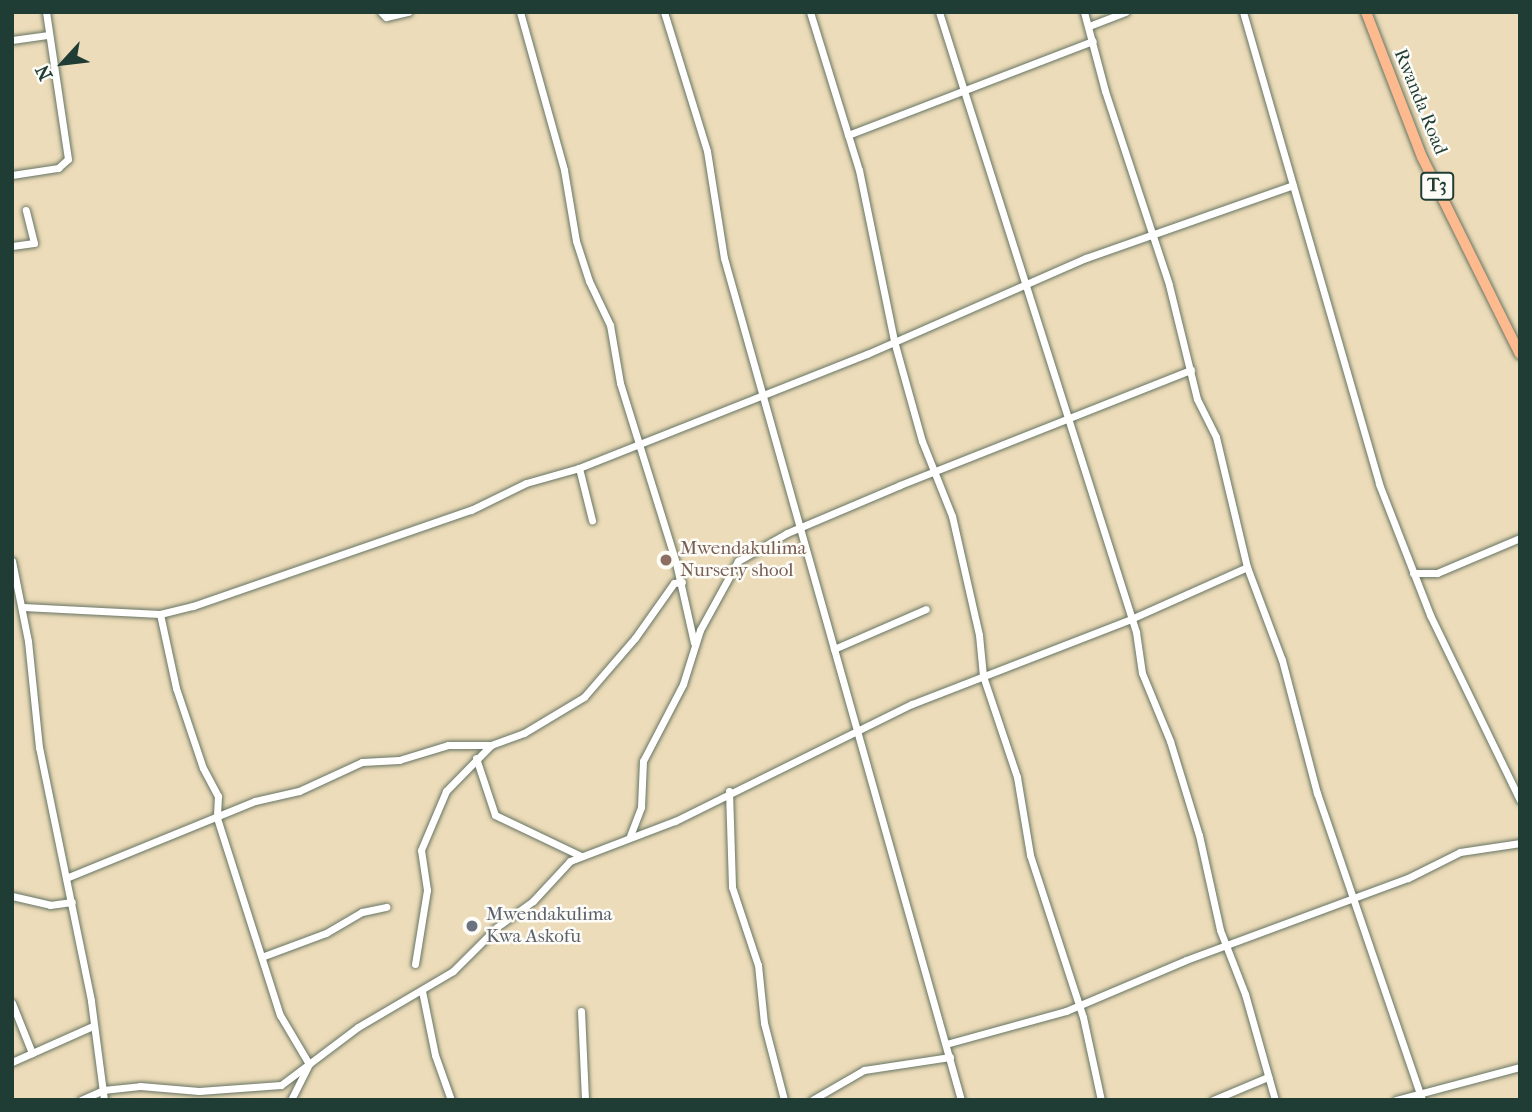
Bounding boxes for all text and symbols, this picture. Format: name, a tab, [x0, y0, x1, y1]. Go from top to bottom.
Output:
north arrow	[28, 28, 98, 98]
street label: Rwanda Road	[1388, 46, 1452, 158]
text: N	[31, 61, 57, 84]
road number: T3	[1420, 172, 1454, 201]
place label: Mwendakulima Nursery shool	[680, 538, 806, 582]
marker: Mwendakulima Nursery shool	[658, 552, 674, 568]
place label: Mwendakulima Kwa Askofu	[486, 904, 612, 948]
marker: Mwendakulima Kwa Askofu	[464, 918, 480, 934]

